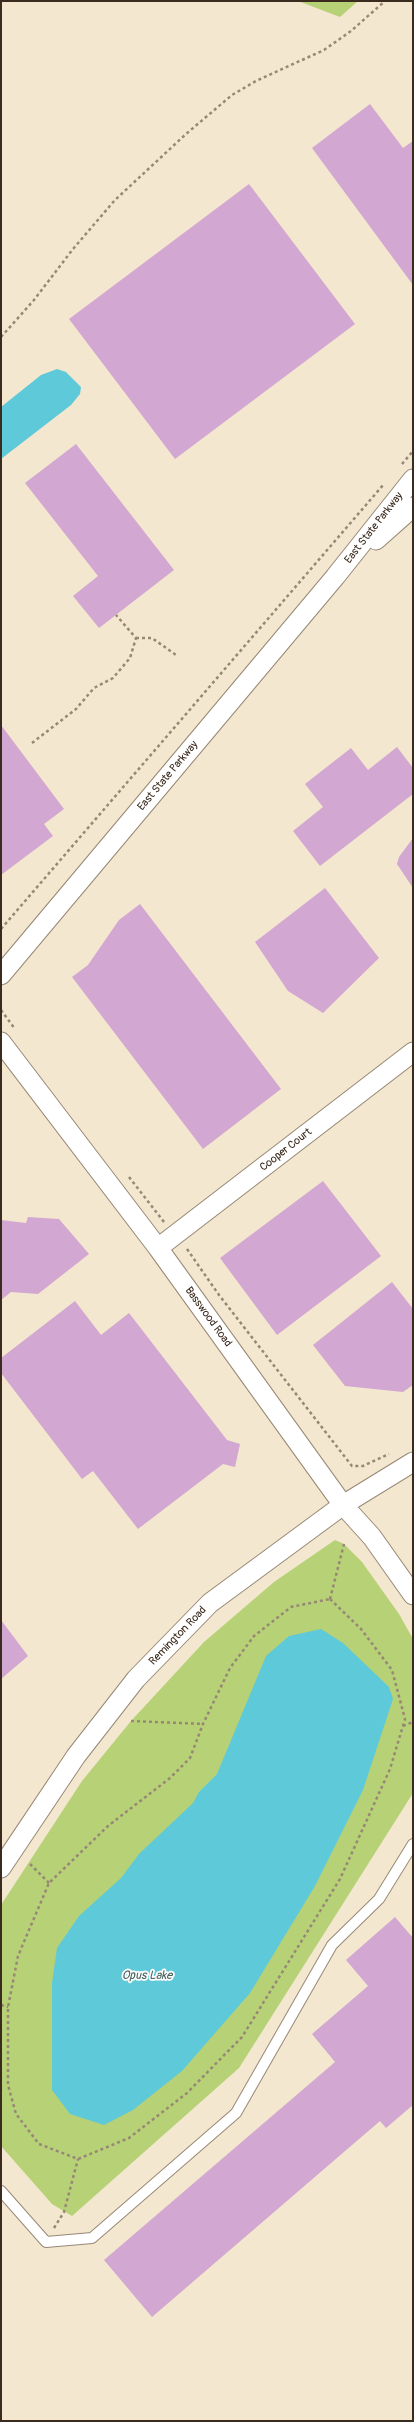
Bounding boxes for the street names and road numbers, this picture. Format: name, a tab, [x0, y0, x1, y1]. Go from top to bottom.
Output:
street label: East State Parkway	[342, 490, 406, 566]
street label: East State Parkway	[135, 738, 201, 814]
street label: Cooper Court	[257, 1126, 315, 1174]
street label: Basswood Road	[182, 1284, 234, 1350]
street label: Remington Road	[147, 1604, 209, 1668]

